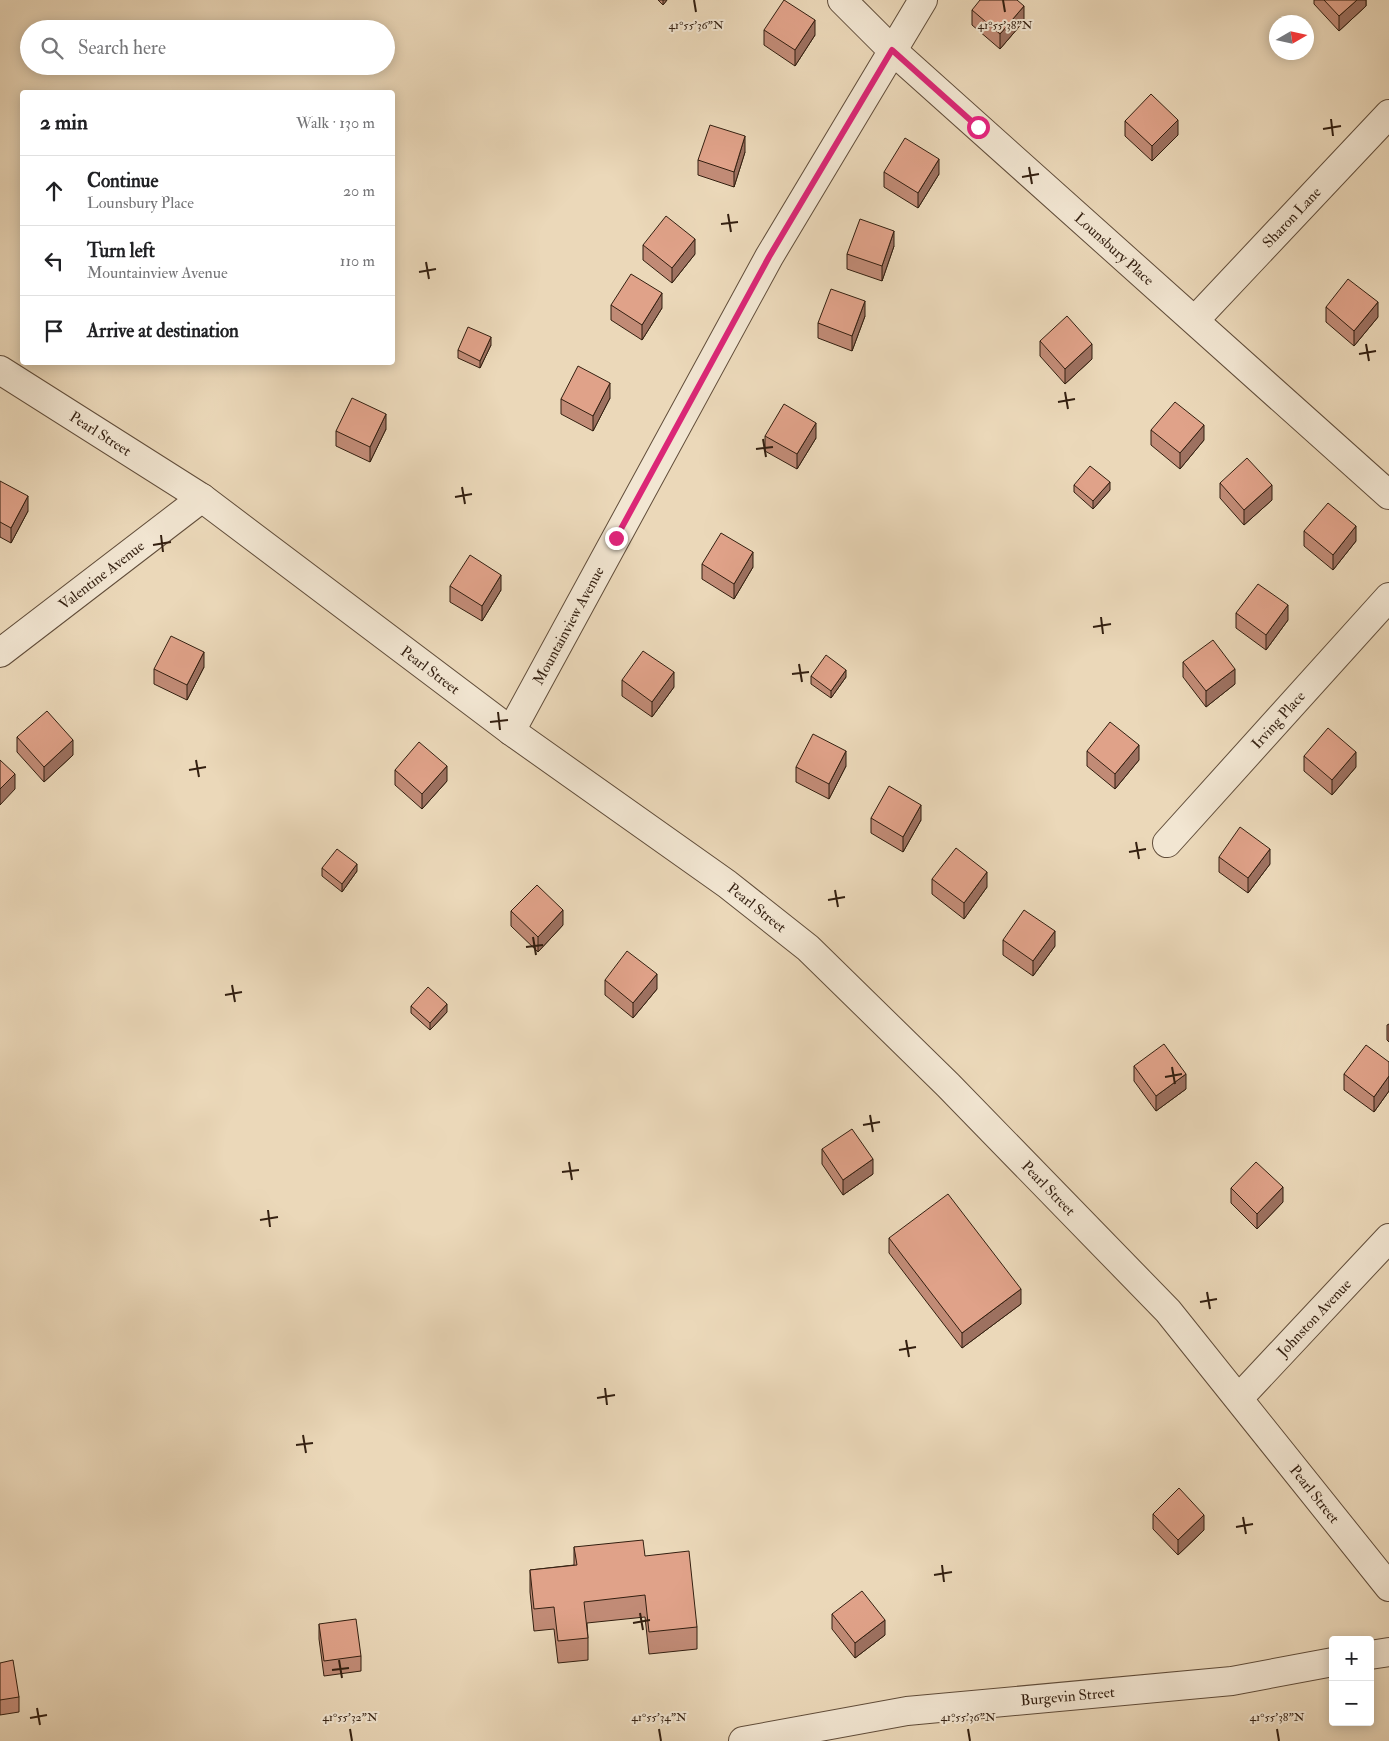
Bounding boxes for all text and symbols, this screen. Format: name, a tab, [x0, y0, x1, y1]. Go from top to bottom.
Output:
north arrow	[1269, 15, 1314, 60]
text: 41°55'36"N	[668, 18, 724, 33]
text: 41°55'38"N	[978, 18, 1033, 33]
search box	[20, 20, 395, 75]
icon: search	[38, 34, 66, 62]
text: Search here	[78, 36, 166, 60]
text: 2 min	[40, 109, 88, 136]
text: Walk · 130 m	[296, 113, 375, 133]
route start	[967, 116, 990, 139]
text: Continue	[87, 169, 158, 193]
icon: ahead	[40, 177, 68, 205]
text: 20 m	[343, 181, 375, 201]
street label: Sharon Lane	[1259, 183, 1325, 252]
text: Lounsbury Place	[87, 193, 194, 213]
street label: Lounsbury Place	[1070, 209, 1158, 290]
text: Turn left	[87, 239, 155, 263]
icon: left	[40, 247, 68, 275]
text: 110 m	[340, 251, 375, 271]
text: Mountainview Avenue	[87, 263, 228, 283]
icon: arrive	[40, 317, 68, 345]
text: Arrive at destination	[87, 319, 239, 343]
street label: Pearl Street	[66, 407, 135, 461]
route end	[605, 527, 628, 550]
street label: Valentine Avenue	[55, 537, 148, 614]
street label: Mountainview Avenue	[529, 563, 609, 688]
street label: Pearl Street	[396, 642, 464, 699]
street label: Irving Place	[1248, 687, 1310, 753]
street label: Pearl Street	[723, 879, 790, 937]
street label: Pearl Street	[1017, 1157, 1079, 1220]
street label: Johnston Avenue	[1273, 1275, 1356, 1363]
street label: Pearl Street	[1285, 1461, 1344, 1528]
map controls	[1329, 1636, 1374, 1726]
button: +	[1329, 1636, 1374, 1681]
button: −	[1329, 1681, 1374, 1726]
street label: Burgevin Street	[1020, 1683, 1116, 1710]
text: 41°55'32"N	[322, 1710, 378, 1725]
text: 41°55'34"N	[631, 1710, 687, 1725]
text: 41°55'36"N	[940, 1710, 996, 1725]
text: 41°55'38"N	[1250, 1710, 1305, 1725]

